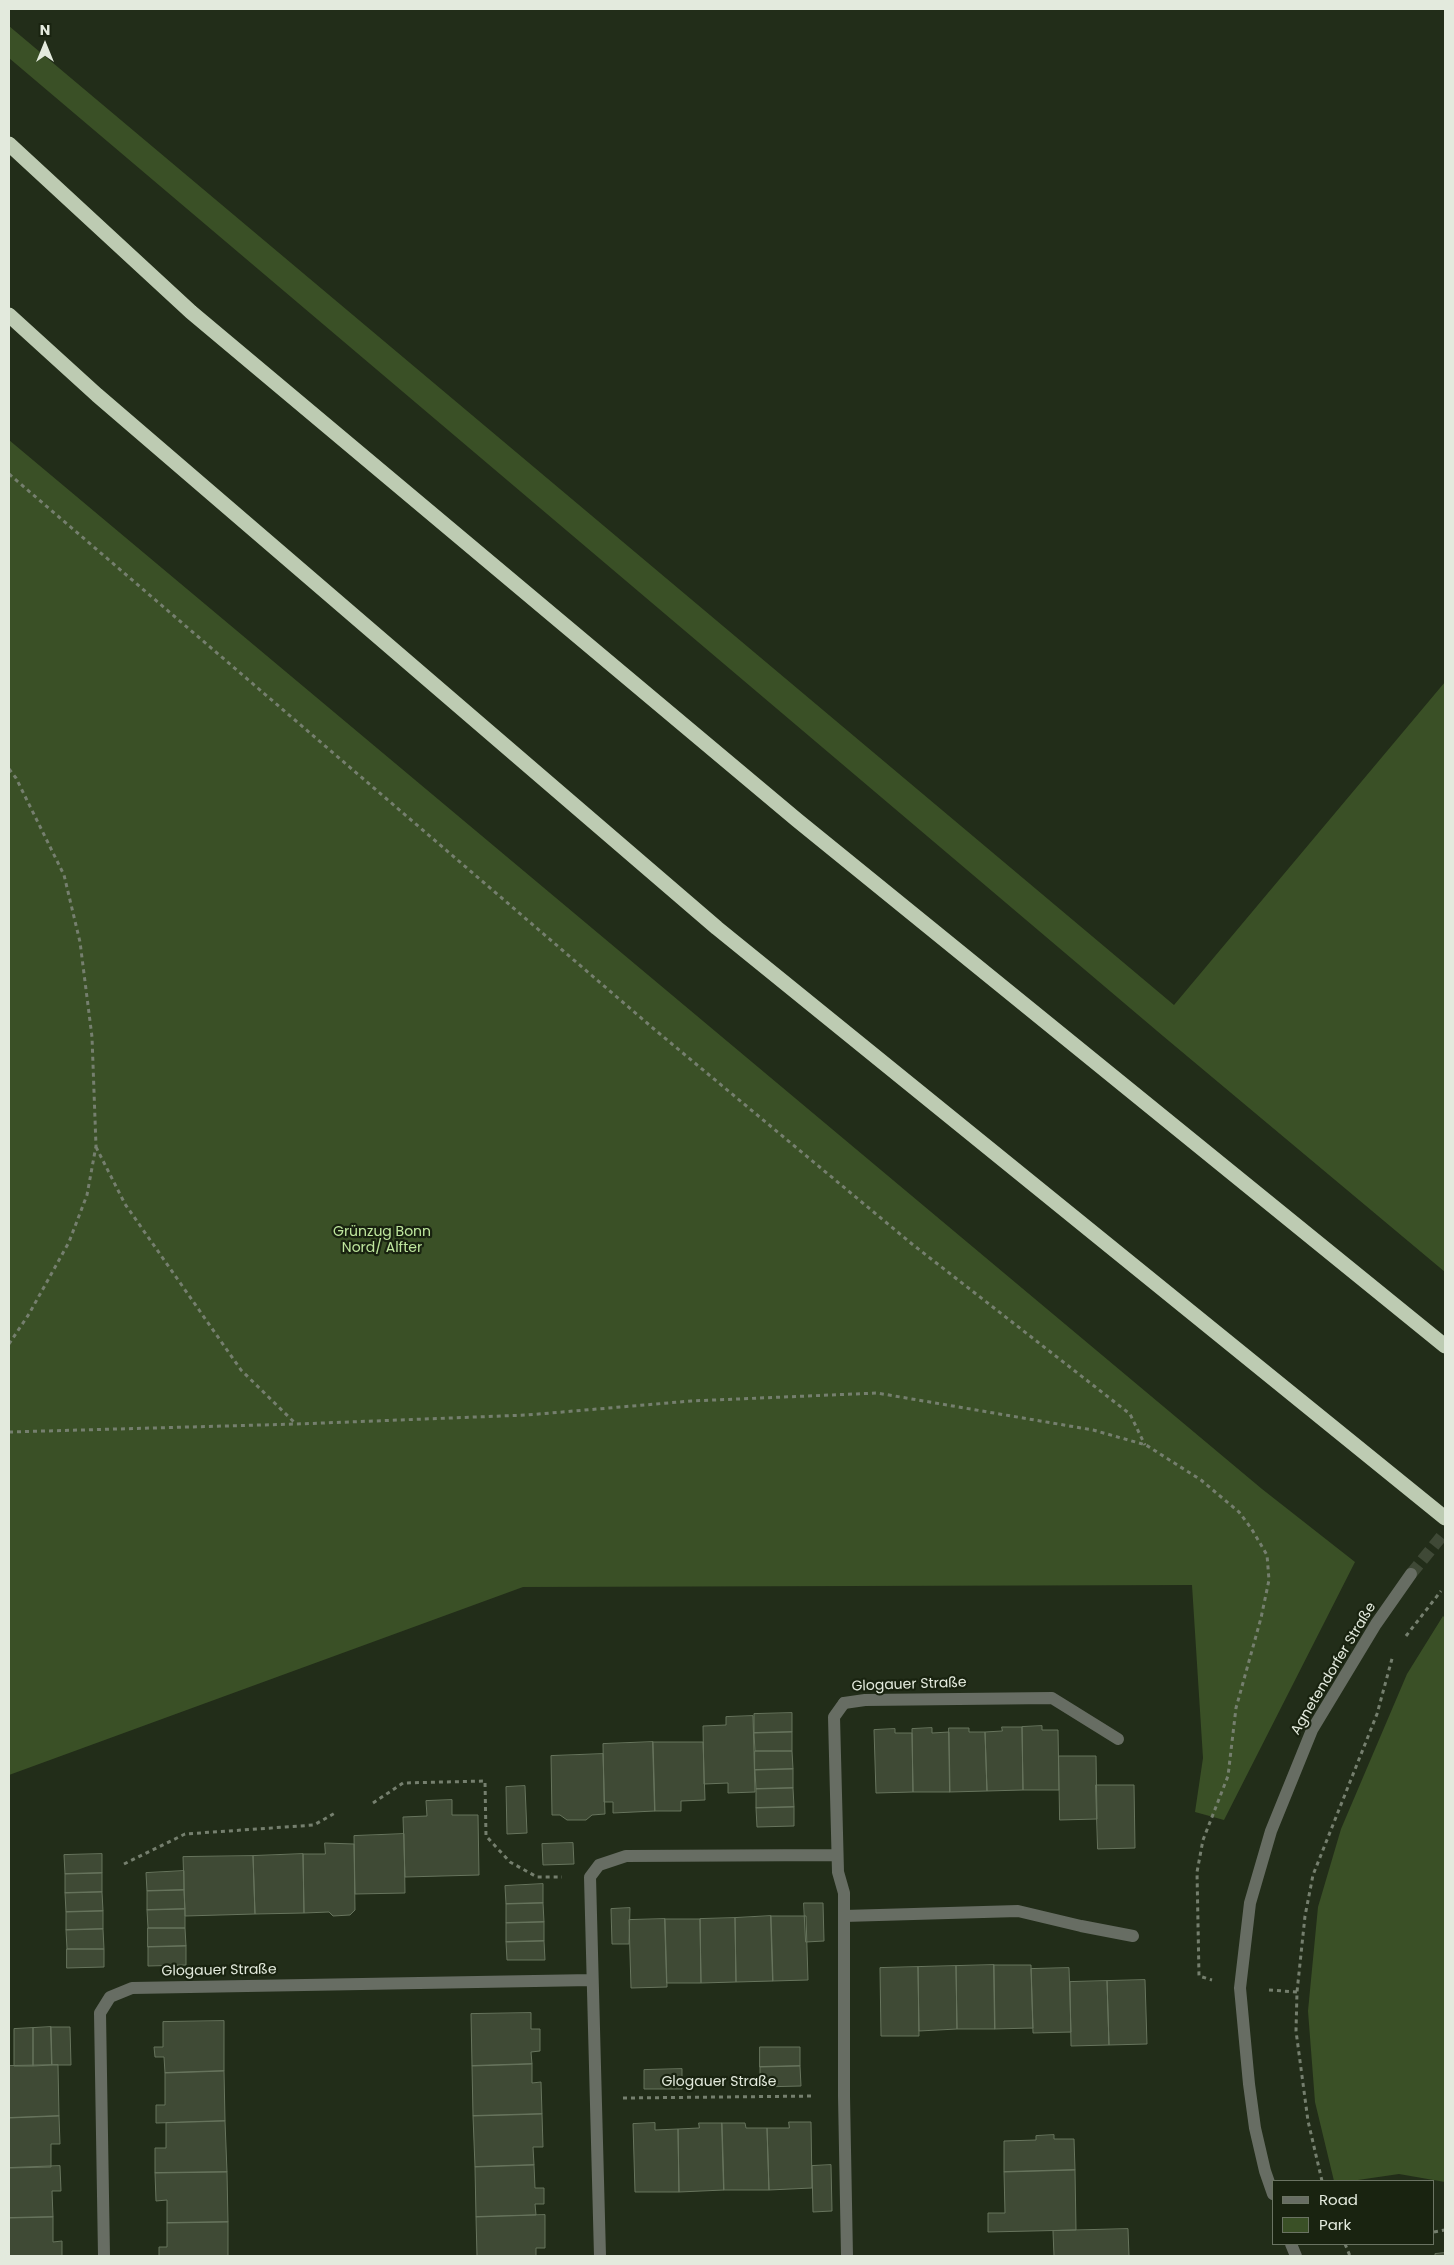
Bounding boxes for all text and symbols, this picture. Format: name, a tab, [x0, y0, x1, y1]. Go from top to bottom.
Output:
north arrow	[20, 20, 70, 70]
text: N	[40, 20, 50, 40]
park label: Grünzug Bonn Nord/ Alfter	[333, 1224, 431, 1256]
street label: Agnetendorfer Straße	[1288, 1600, 1380, 1738]
street label: Glogauer Straße	[851, 1675, 967, 1695]
street label: Glogauer Straße	[161, 1962, 277, 1980]
street label: Glogauer Straße	[661, 2074, 777, 2090]
legend	[1272, 2180, 1434, 2245]
text: Road	[1319, 2189, 1358, 2210]
text: Park	[1319, 2214, 1351, 2235]

